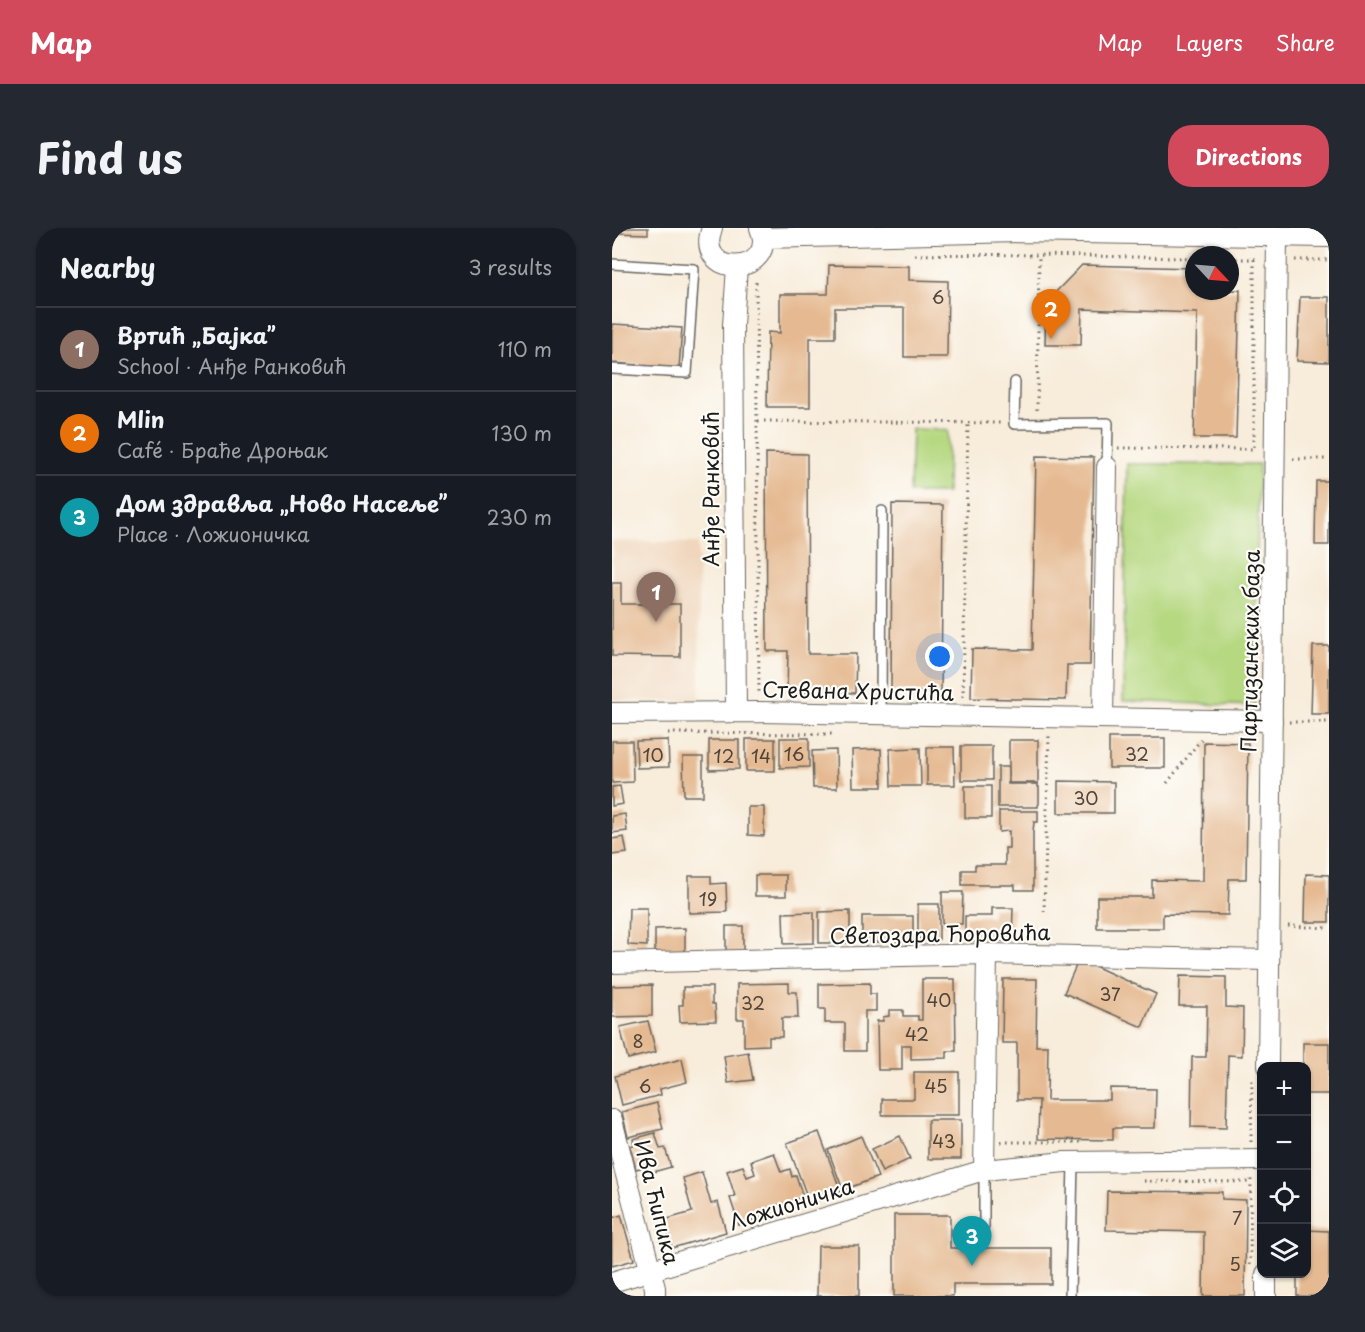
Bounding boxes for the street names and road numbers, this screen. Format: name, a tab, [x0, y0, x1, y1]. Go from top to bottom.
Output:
street label: Анђе Ранковић	[694, 411, 726, 567]
street label: Партизанских база	[1231, 549, 1267, 753]
street label: Стевана Христића	[762, 672, 955, 708]
street label: Светозара Ћоровића	[829, 915, 1051, 951]
street label: Ива Ћипика	[627, 1136, 689, 1268]
street label: Ложионичка	[725, 1169, 858, 1237]

